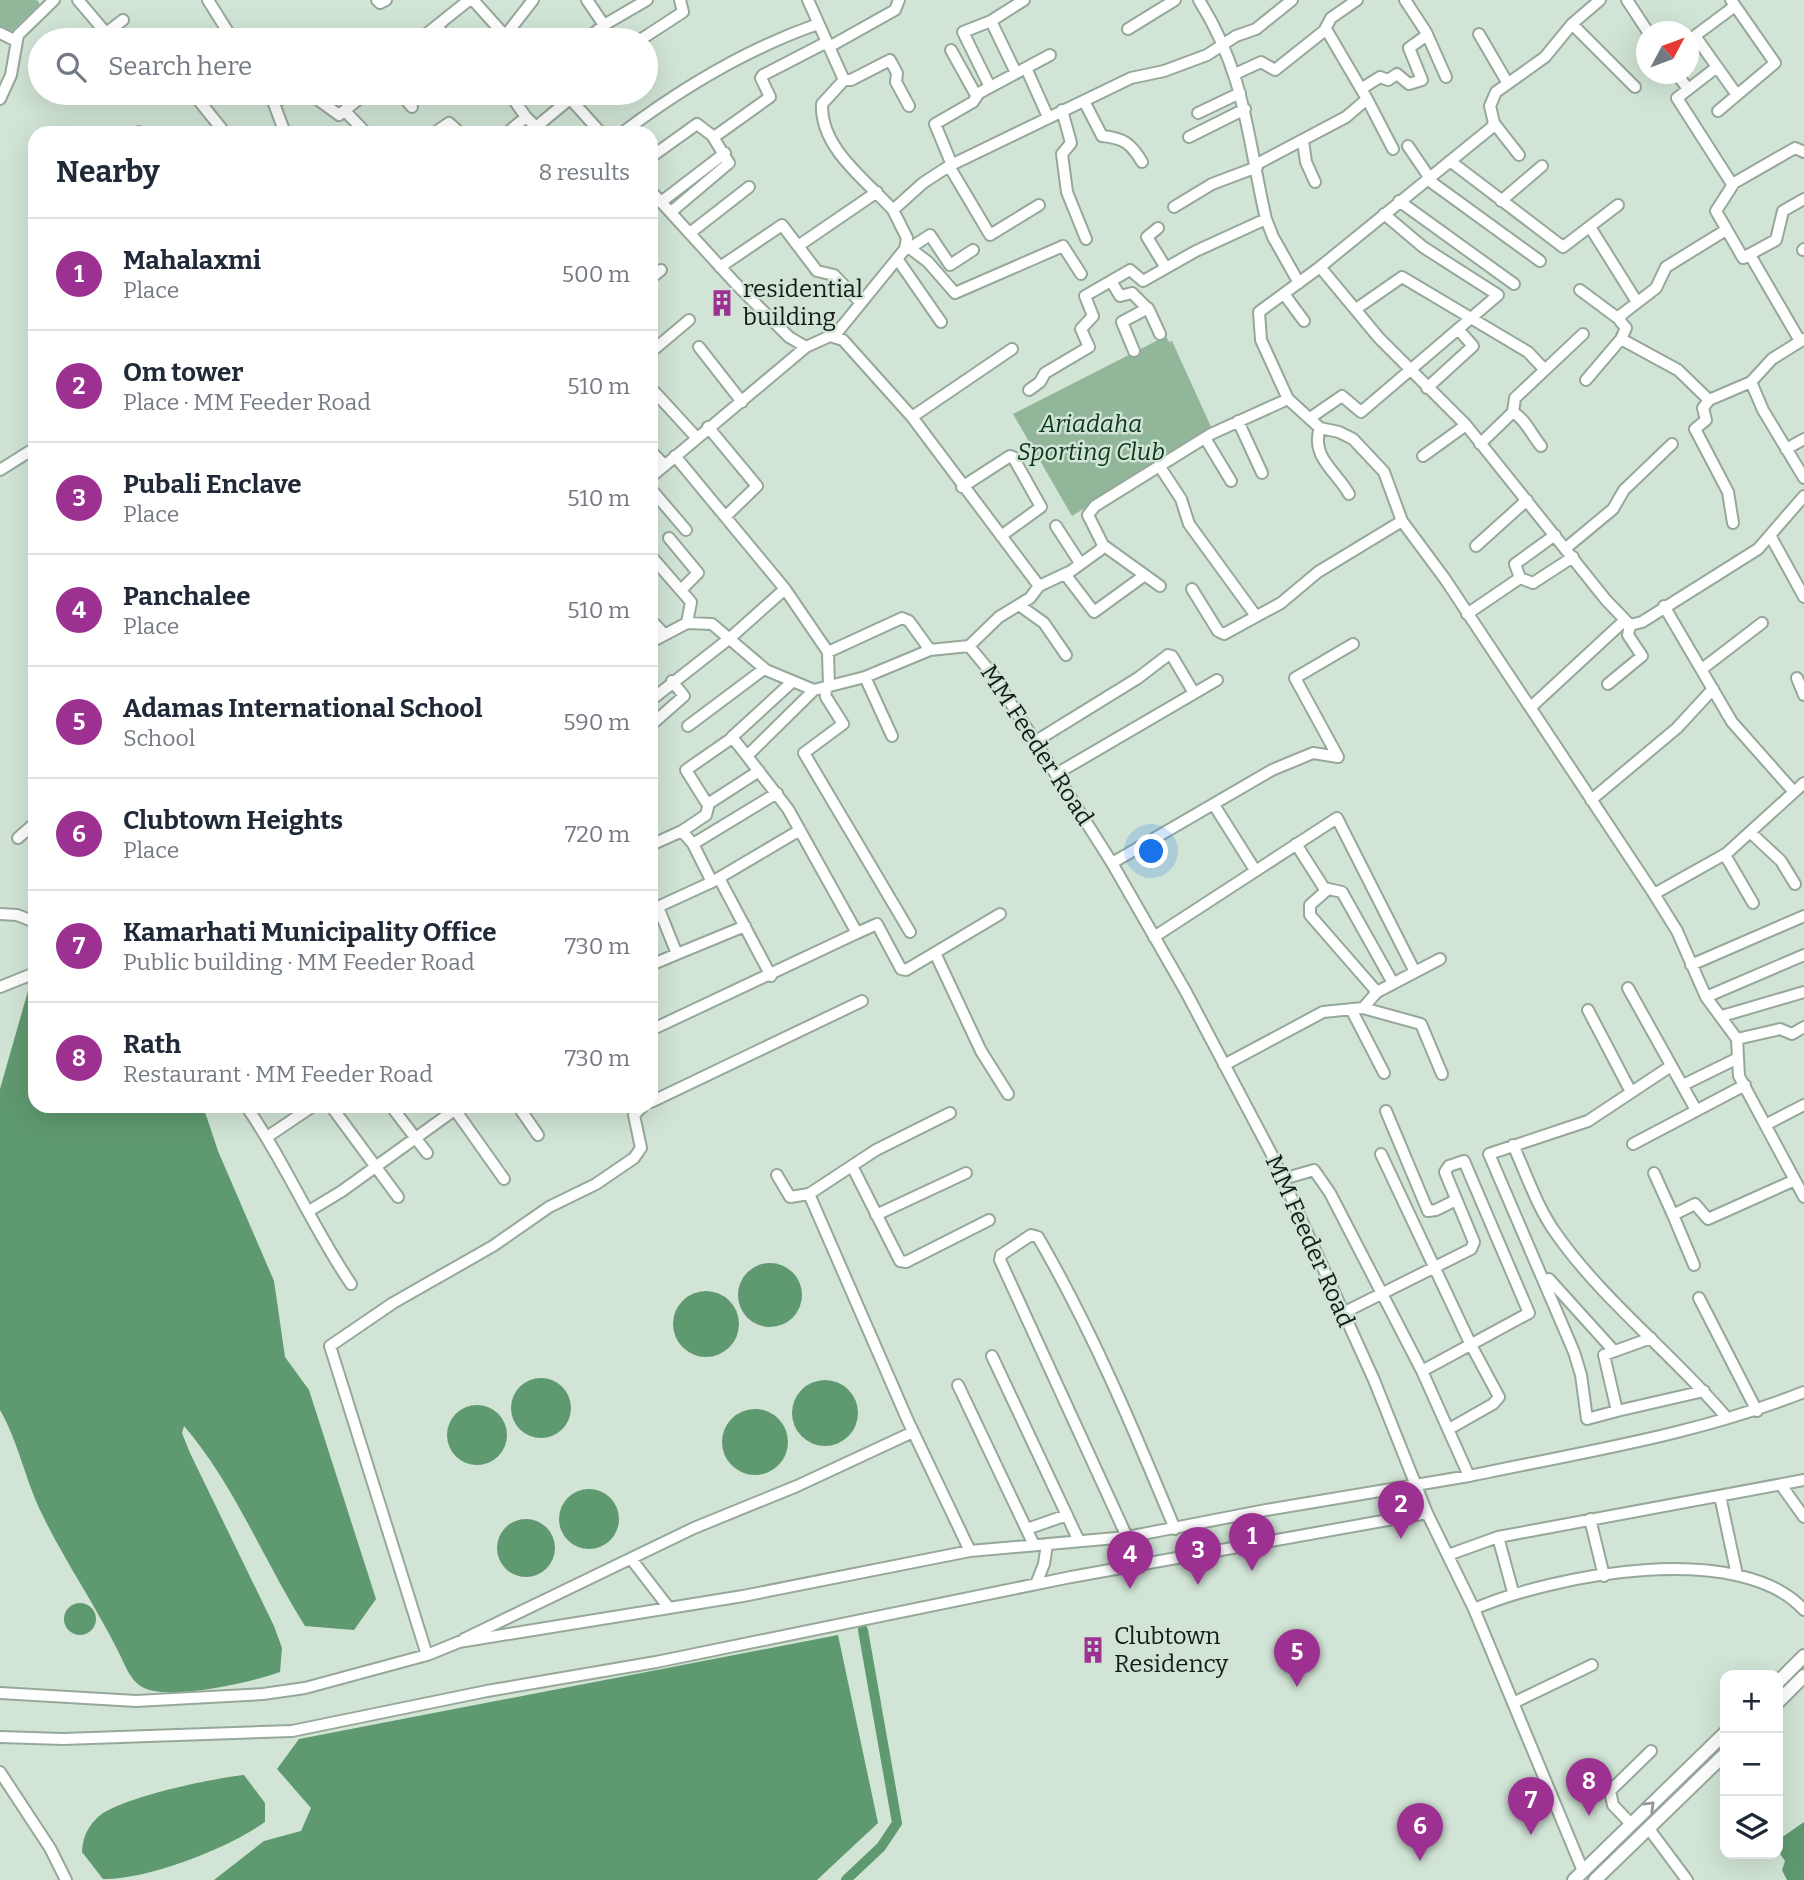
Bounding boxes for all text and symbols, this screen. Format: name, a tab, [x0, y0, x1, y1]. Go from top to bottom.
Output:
north arrow	[1636, 21, 1699, 84]
search box	[28, 28, 658, 105]
icon: search	[52, 48, 90, 86]
text: Search here	[108, 51, 252, 82]
text: Nearby	[56, 154, 160, 190]
text: 8 results	[538, 158, 630, 186]
text: Mahalaxmi	[123, 245, 261, 276]
text: 1	[74, 260, 84, 288]
text: 500 m	[562, 260, 630, 288]
place label: residential building	[743, 275, 863, 331]
text: Place	[123, 276, 179, 304]
building icon: residential building	[707, 288, 737, 318]
text: Om tower	[123, 357, 243, 388]
text: 2	[73, 372, 85, 400]
text: 510 m	[567, 372, 630, 400]
text: Place · MM Feeder Road	[123, 388, 371, 416]
park label: Ariadaha Sporting Club	[1017, 410, 1165, 466]
text: Pubali Enclave	[123, 469, 302, 500]
text: 3	[72, 484, 86, 512]
text: 510 m	[567, 484, 630, 512]
text: Place	[123, 500, 179, 528]
text: Panchalee	[123, 581, 251, 612]
text: 4	[72, 596, 86, 624]
text: 510 m	[567, 596, 630, 624]
text: Place	[123, 612, 179, 640]
street label: MM Feeder Road	[975, 660, 1099, 830]
text: Adamas International School	[123, 693, 483, 724]
text: 5	[73, 708, 85, 736]
text: 590 m	[563, 708, 630, 736]
text: School	[123, 724, 195, 752]
text: Clubtown Heights	[123, 805, 343, 836]
text: 6	[72, 820, 86, 848]
text: 720 m	[565, 820, 630, 848]
your location	[1134, 834, 1168, 868]
text: Place	[123, 836, 179, 864]
text: Kamarhati Municipality Office	[123, 917, 496, 948]
text: 7	[73, 932, 85, 960]
text: 730 m	[565, 932, 630, 960]
text: Public building · MM Feeder Road	[123, 948, 475, 976]
text: Rath	[123, 1029, 181, 1060]
text: 8	[72, 1044, 86, 1072]
text: 730 m	[565, 1044, 630, 1072]
text: Restaurant · MM Feeder Road	[123, 1060, 433, 1088]
street label: MM Feeder Road	[1260, 1151, 1360, 1331]
pin: 2	[1378, 1481, 1424, 1539]
pin: 1	[1229, 1513, 1275, 1571]
pin: 3	[1175, 1527, 1221, 1585]
pin: 4	[1107, 1531, 1153, 1589]
place label: Clubtown Residency	[1114, 1622, 1228, 1678]
pin: 5	[1274, 1629, 1320, 1687]
building icon: Clubtown Residency	[1078, 1635, 1108, 1665]
map controls	[1720, 1670, 1783, 1859]
button: +	[1720, 1670, 1783, 1733]
button: −	[1720, 1733, 1783, 1796]
pin: 8	[1566, 1758, 1612, 1816]
pin: 7	[1508, 1777, 1554, 1835]
button: layers	[1720, 1796, 1783, 1859]
one-way arrow	[1642, 1802, 1655, 1815]
pin: 6	[1397, 1803, 1443, 1861]

